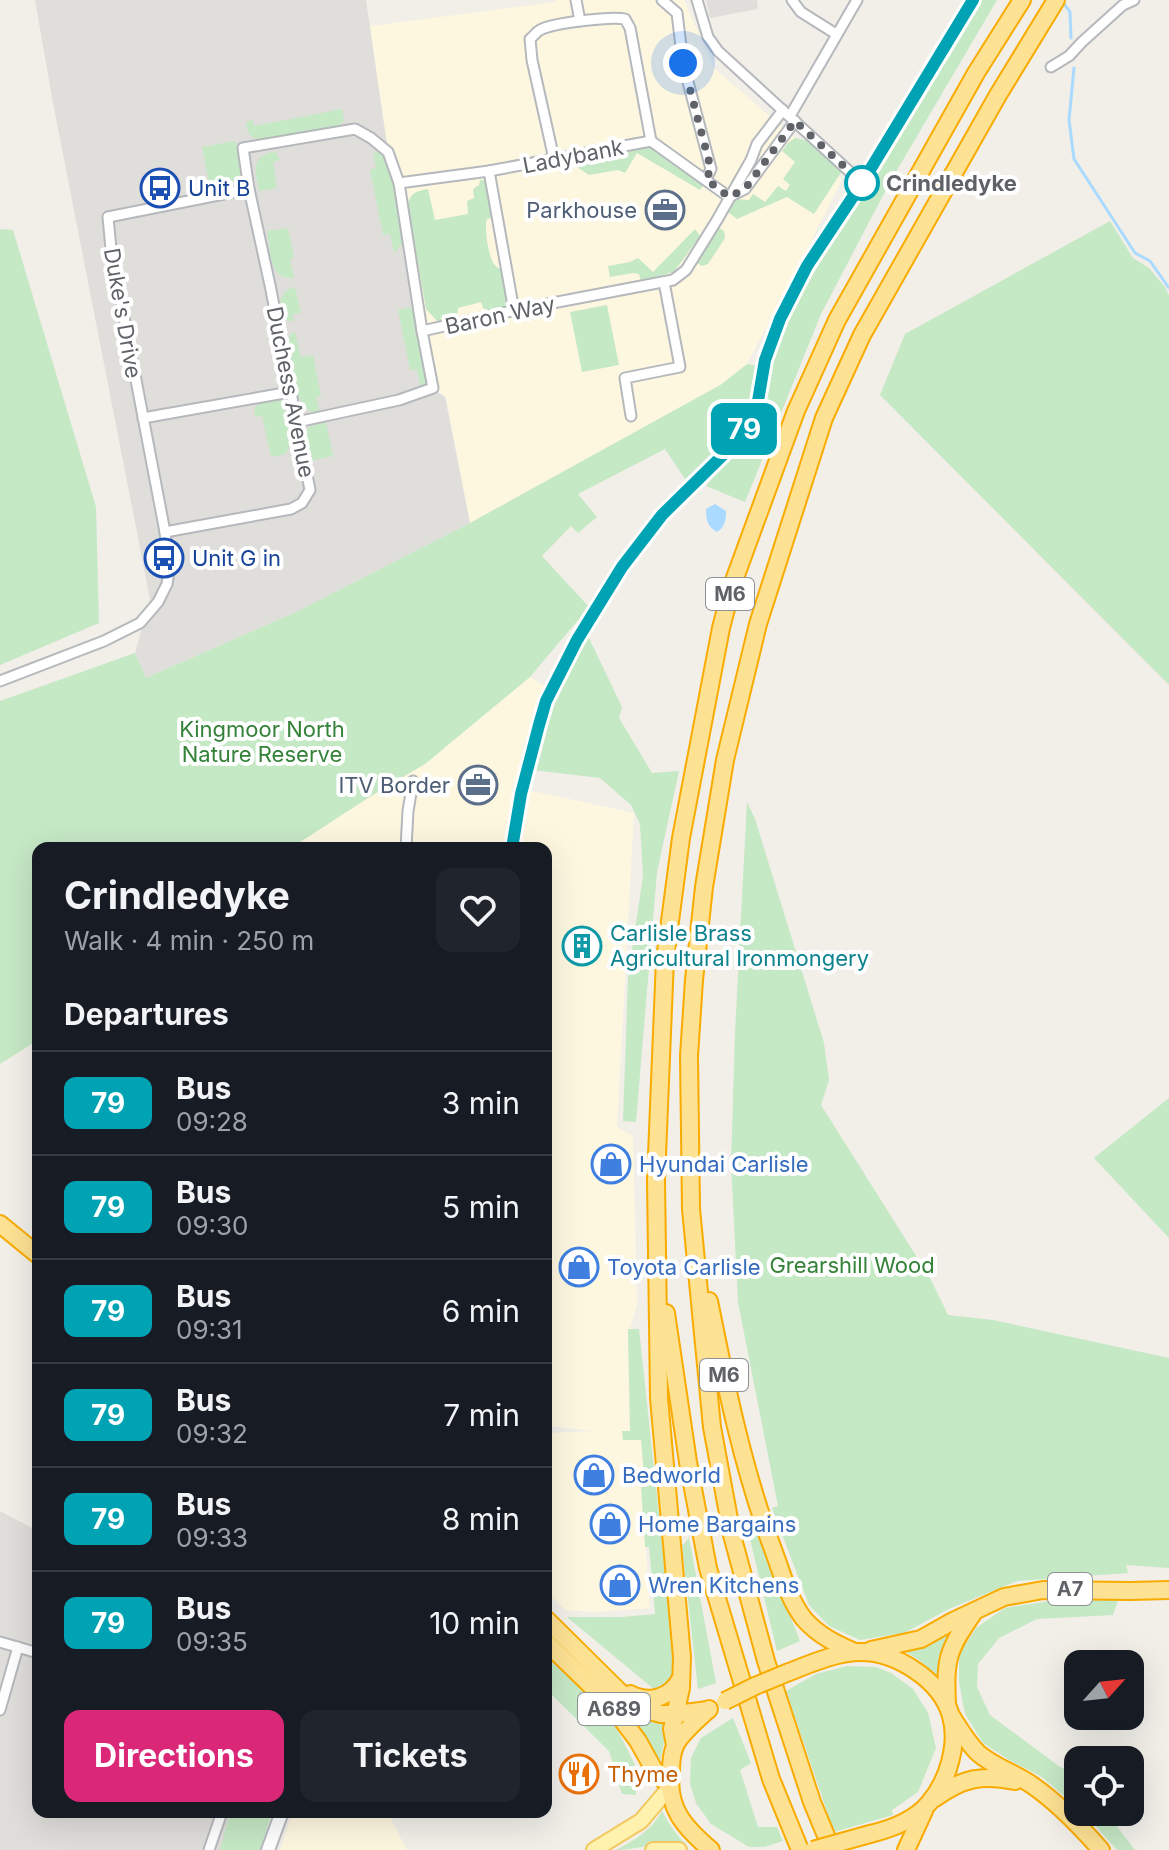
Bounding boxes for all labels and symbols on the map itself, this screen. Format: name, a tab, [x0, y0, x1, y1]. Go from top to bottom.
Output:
your location	[663, 43, 703, 83]
street label: Ladybank	[520, 134, 626, 178]
marker: Crindledyke	[845, 166, 879, 200]
bus stop icon: Unit B	[139, 167, 181, 209]
place label: Crindledyke	[886, 170, 1017, 196]
place label: Unit B	[188, 175, 250, 201]
office icon: Parkhouse	[644, 189, 686, 231]
place label: Parkhouse	[526, 197, 637, 223]
street label: Duke's Drive	[99, 246, 147, 380]
street label: Baron Way	[443, 291, 557, 339]
street label: Duchess Avenue	[262, 304, 320, 480]
line badge: 79	[708, 403, 780, 455]
bus stop icon: Unit G in	[143, 537, 185, 579]
place label: Unit G in	[192, 545, 281, 571]
road number: M6	[706, 578, 754, 610]
park label: Kingmoor North Nature Reserve	[179, 716, 345, 767]
office icon: ITV Border	[457, 764, 499, 806]
place label: ITV Border	[338, 772, 450, 798]
place label: Carlisle Brass Agricultural Ironmongery	[610, 920, 869, 971]
building icon: Carlisle Brass Agricultural Ironmongery	[561, 925, 603, 967]
shop icon: Hyundai Carlisle	[590, 1143, 632, 1185]
place label: Hyundai Carlisle	[639, 1151, 809, 1177]
shop icon: Toyota Carlisle	[558, 1246, 600, 1288]
park label: Grearshill Wood	[769, 1252, 935, 1278]
place label: Toyota Carlisle	[607, 1254, 761, 1280]
road number: M6	[700, 1359, 748, 1391]
shop icon: Bedworld	[573, 1454, 615, 1496]
place label: Bedworld	[622, 1462, 721, 1488]
shop icon: Home Bargains	[589, 1503, 631, 1545]
place label: Home Bargains	[638, 1511, 796, 1537]
shop icon: Wren Kitchens	[599, 1564, 641, 1606]
place label: Wren Kitchens	[648, 1572, 799, 1598]
road number: A7	[1048, 1573, 1092, 1605]
north arrow	[1064, 1650, 1144, 1730]
road number: A689	[578, 1693, 650, 1725]
restaurant icon: Thyme	[558, 1753, 600, 1795]
place label: Thyme	[607, 1761, 678, 1787]

